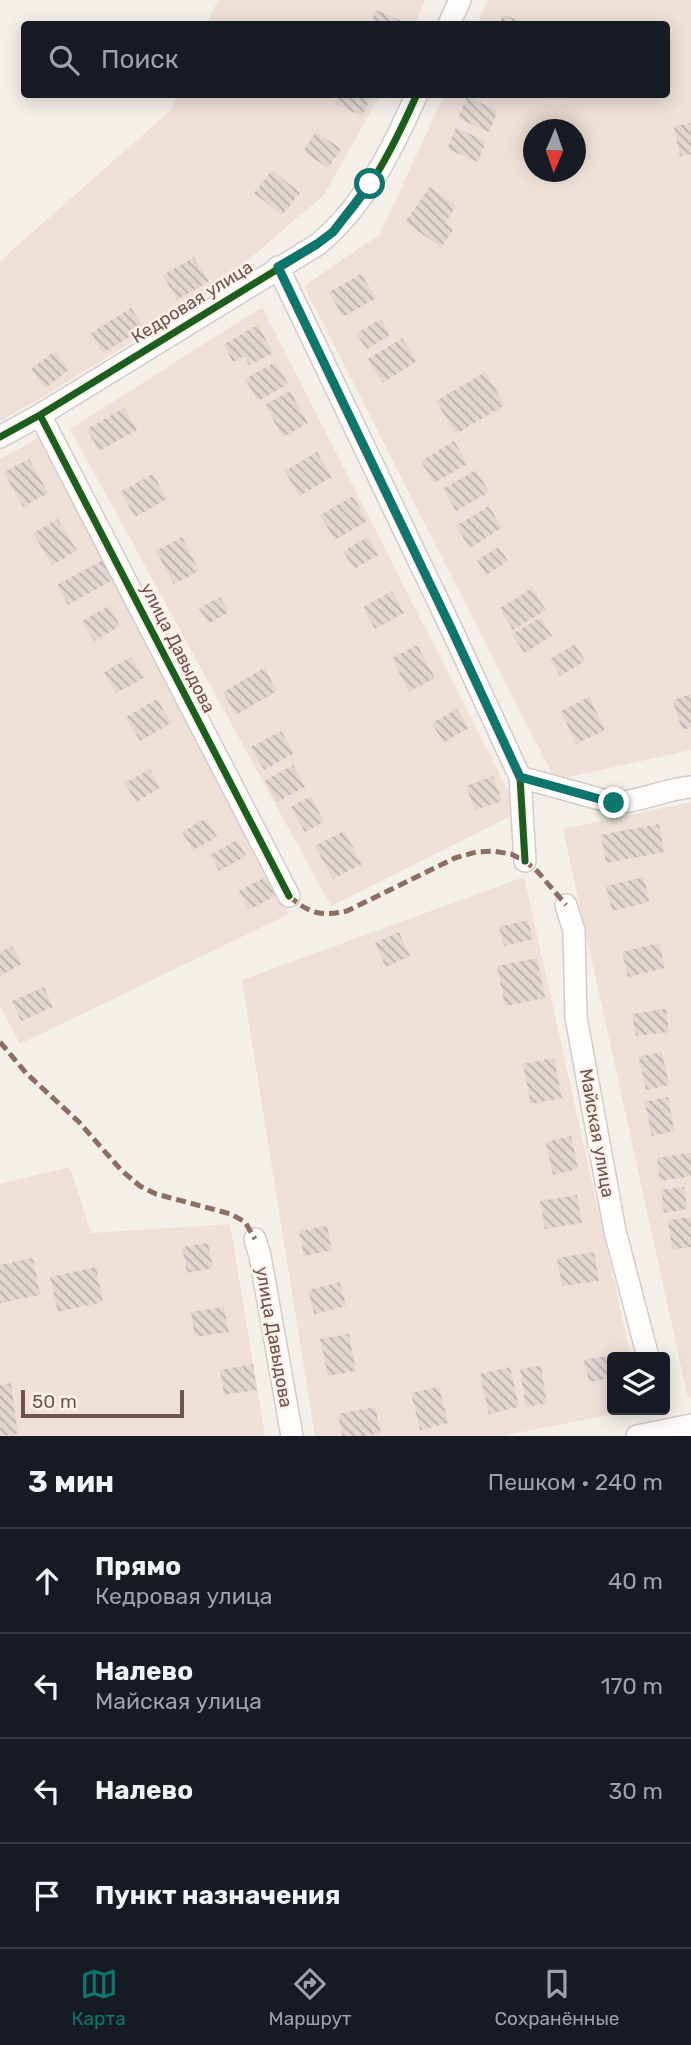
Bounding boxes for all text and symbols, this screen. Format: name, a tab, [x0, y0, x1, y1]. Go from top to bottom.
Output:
search box	[21, 21, 670, 98]
icon: search	[45, 41, 83, 79]
text: Поиск	[101, 44, 179, 75]
north arrow	[523, 119, 586, 182]
route start	[354, 168, 385, 199]
street label: Кедровая улица	[127, 256, 257, 348]
street label: улица Давыдова	[136, 579, 220, 717]
route end	[598, 787, 629, 818]
street label: Майская улица	[575, 1067, 619, 1199]
street label: улица Давыдова	[251, 1265, 297, 1409]
map controls	[607, 1352, 670, 1415]
button: layers	[607, 1352, 670, 1415]
scale bar	[21, 1387, 184, 1419]
text: 50 m	[32, 1390, 77, 1413]
text: 3 мин	[28, 1464, 114, 1500]
text: Пешком · 240 m	[488, 1468, 663, 1496]
text: Прямо	[95, 1551, 181, 1582]
icon: ahead	[28, 1562, 66, 1600]
text: 40 m	[608, 1567, 663, 1595]
text: Кедровая улица	[95, 1582, 273, 1610]
text: Налево	[95, 1656, 193, 1687]
icon: left	[28, 1667, 66, 1705]
text: 170 m	[601, 1672, 663, 1700]
text: Майская улица	[95, 1687, 262, 1715]
icon: left	[28, 1772, 66, 1810]
text: Налево	[95, 1775, 193, 1806]
text: 30 m	[608, 1777, 663, 1805]
icon: arrive	[28, 1877, 66, 1915]
text: Пункт назначения	[95, 1880, 340, 1911]
tab: Карта	[71, 1965, 126, 2030]
tab: Маршрут	[269, 1965, 352, 2030]
tab: Сохранённые	[494, 1965, 620, 2030]

